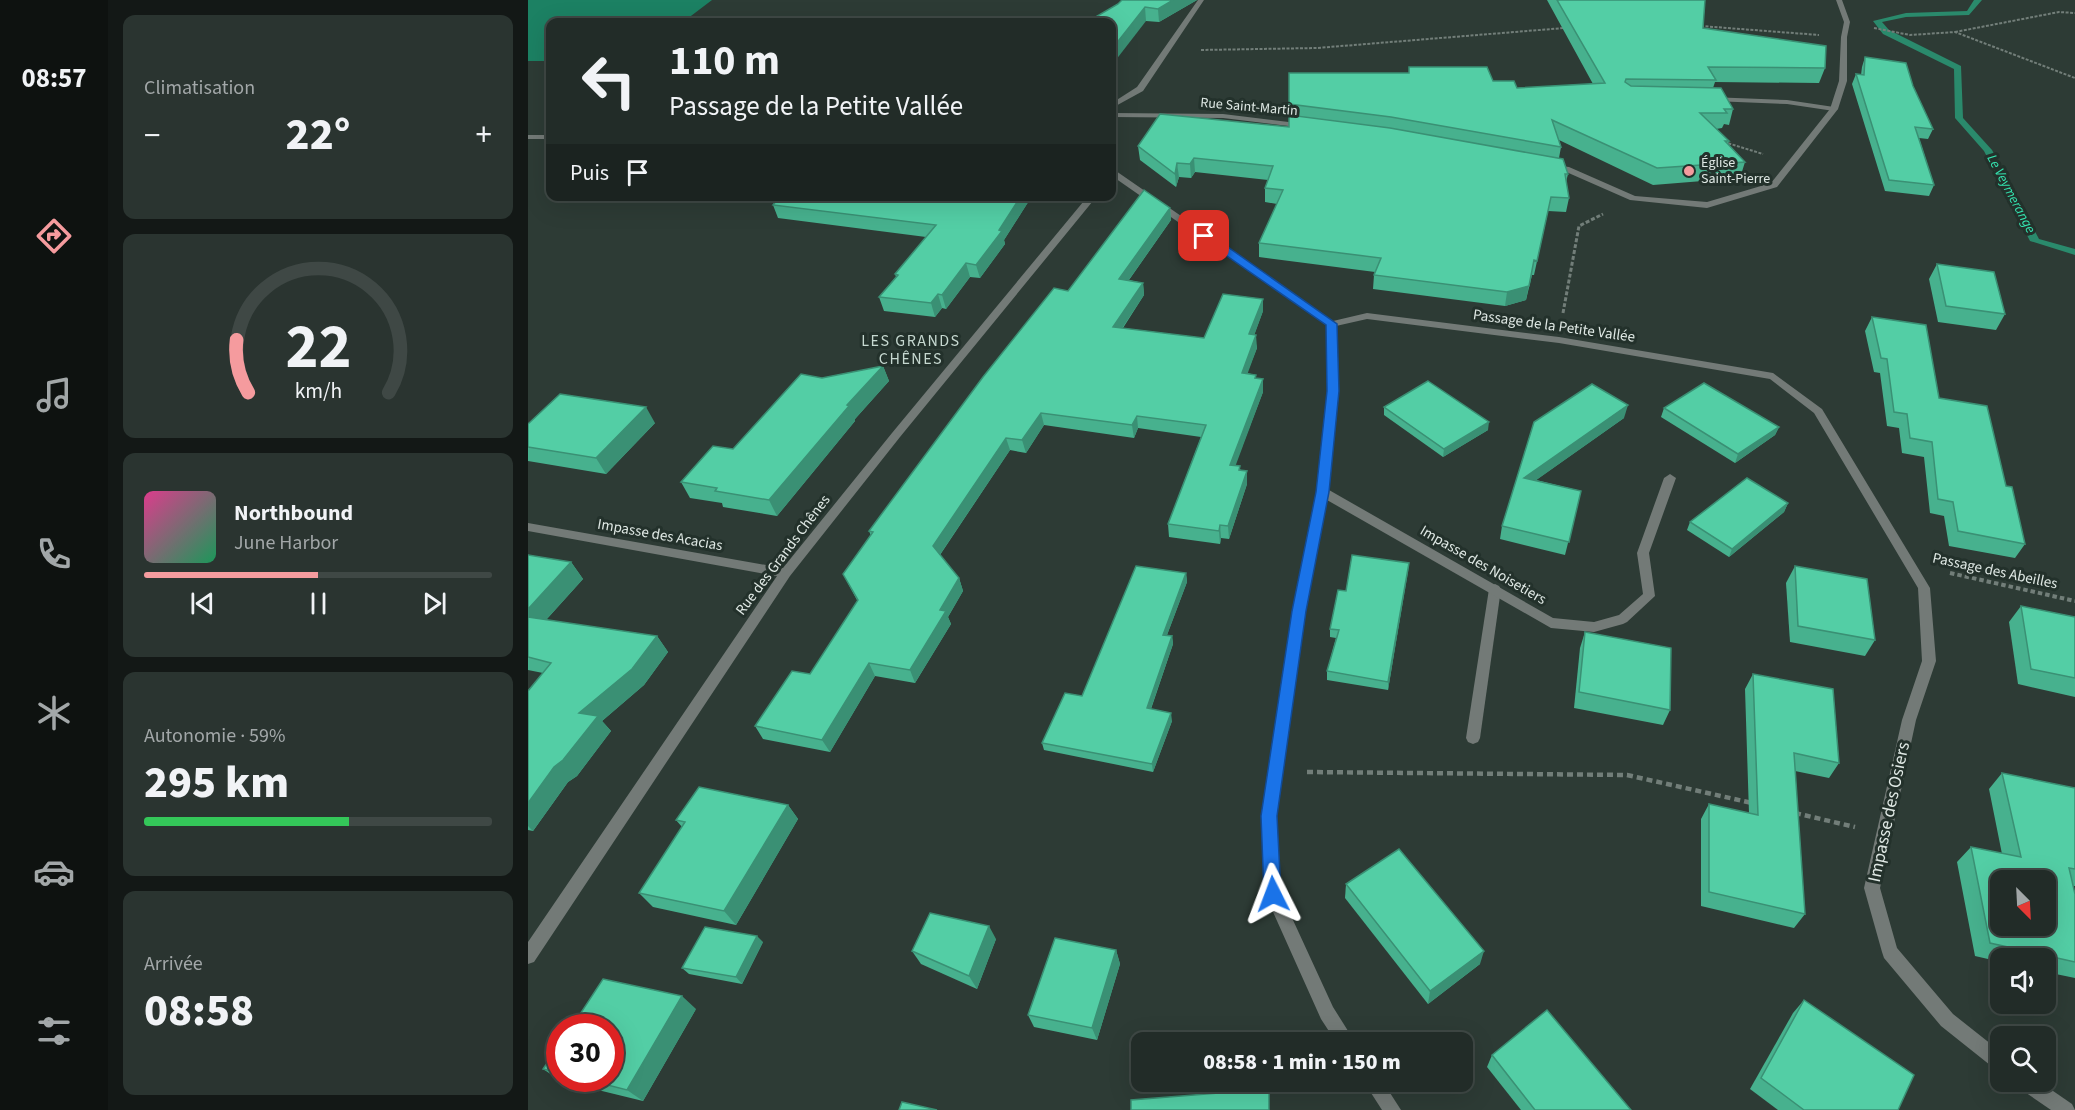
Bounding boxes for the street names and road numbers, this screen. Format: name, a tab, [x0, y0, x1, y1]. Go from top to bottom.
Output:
street label: Rue Saint-Martin	[1200, 93, 1298, 121]
street label: Passage de la Petite Vallée	[1472, 304, 1636, 348]
street label: Rue des Grands Chênes	[731, 490, 835, 620]
street label: Impasse des Acacias	[596, 514, 724, 556]
street label: Impasse des Noisetiers	[1416, 520, 1550, 610]
street label: Passage des Abeilles	[1931, 547, 2059, 595]
street label: Impasse des Osiers	[1862, 740, 1916, 884]

